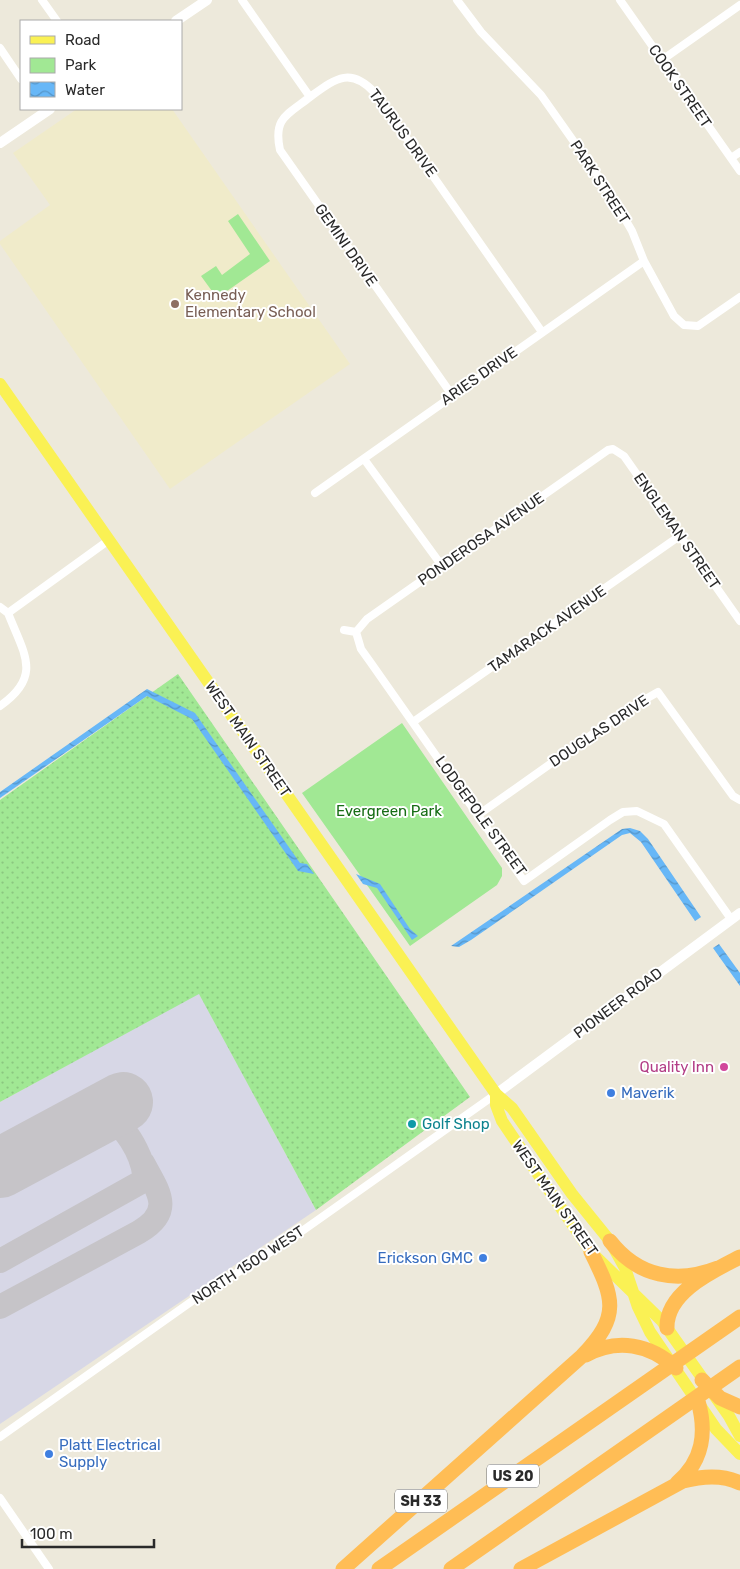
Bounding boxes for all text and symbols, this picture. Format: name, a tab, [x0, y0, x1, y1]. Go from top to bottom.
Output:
legend	[20, 20, 182, 110]
text: Road	[65, 31, 101, 49]
street label: COOK STREET	[645, 41, 715, 131]
text: Park	[65, 56, 96, 74]
text: Water	[65, 81, 105, 99]
street label: TAURUS DRIVE	[365, 85, 441, 181]
street label: PARK STREET	[566, 137, 634, 227]
street label: GEMINI DRIVE	[311, 200, 381, 290]
place label: Kennedy Elementary School	[185, 286, 316, 321]
marker: Kennedy Elementary School	[169, 298, 181, 310]
street label: ARIES DRIVE	[437, 343, 521, 409]
street label: ENGLEMAN STREET	[630, 469, 724, 593]
street label: PONDEROSA AVENUE	[414, 489, 548, 589]
street label: TAMARACK AVENUE	[485, 582, 609, 676]
street label: WEST MAIN STREET	[201, 678, 295, 801]
street label: DOUGLAS DRIVE	[546, 691, 652, 771]
street label: LODGEPOLE STREET	[431, 753, 531, 880]
park label: Evergreen Park	[336, 802, 442, 820]
street label: PIONEER ROAD	[570, 964, 666, 1042]
place label: Quality Inn	[640, 1058, 714, 1076]
marker: Quality Inn	[718, 1061, 730, 1073]
place label: Maverik	[621, 1084, 675, 1102]
marker: Maverik	[605, 1087, 617, 1099]
place label: Golf Shop	[422, 1115, 490, 1133]
marker: Golf Shop	[406, 1118, 418, 1130]
street label: WEST MAIN STREET	[508, 1137, 602, 1260]
street label: NORTH 1500 WEST	[189, 1222, 308, 1308]
place label: Erickson GMC	[378, 1249, 473, 1267]
marker: Erickson GMC	[477, 1252, 489, 1264]
place label: Platt Electrical Supply	[59, 1436, 161, 1471]
marker: Platt Electrical Supply	[43, 1448, 55, 1460]
road number: US 20	[487, 1464, 539, 1488]
road number: SH 33	[395, 1490, 447, 1512]
scale bar	[22, 1516, 155, 1548]
text: 100 m	[30, 1525, 72, 1543]

